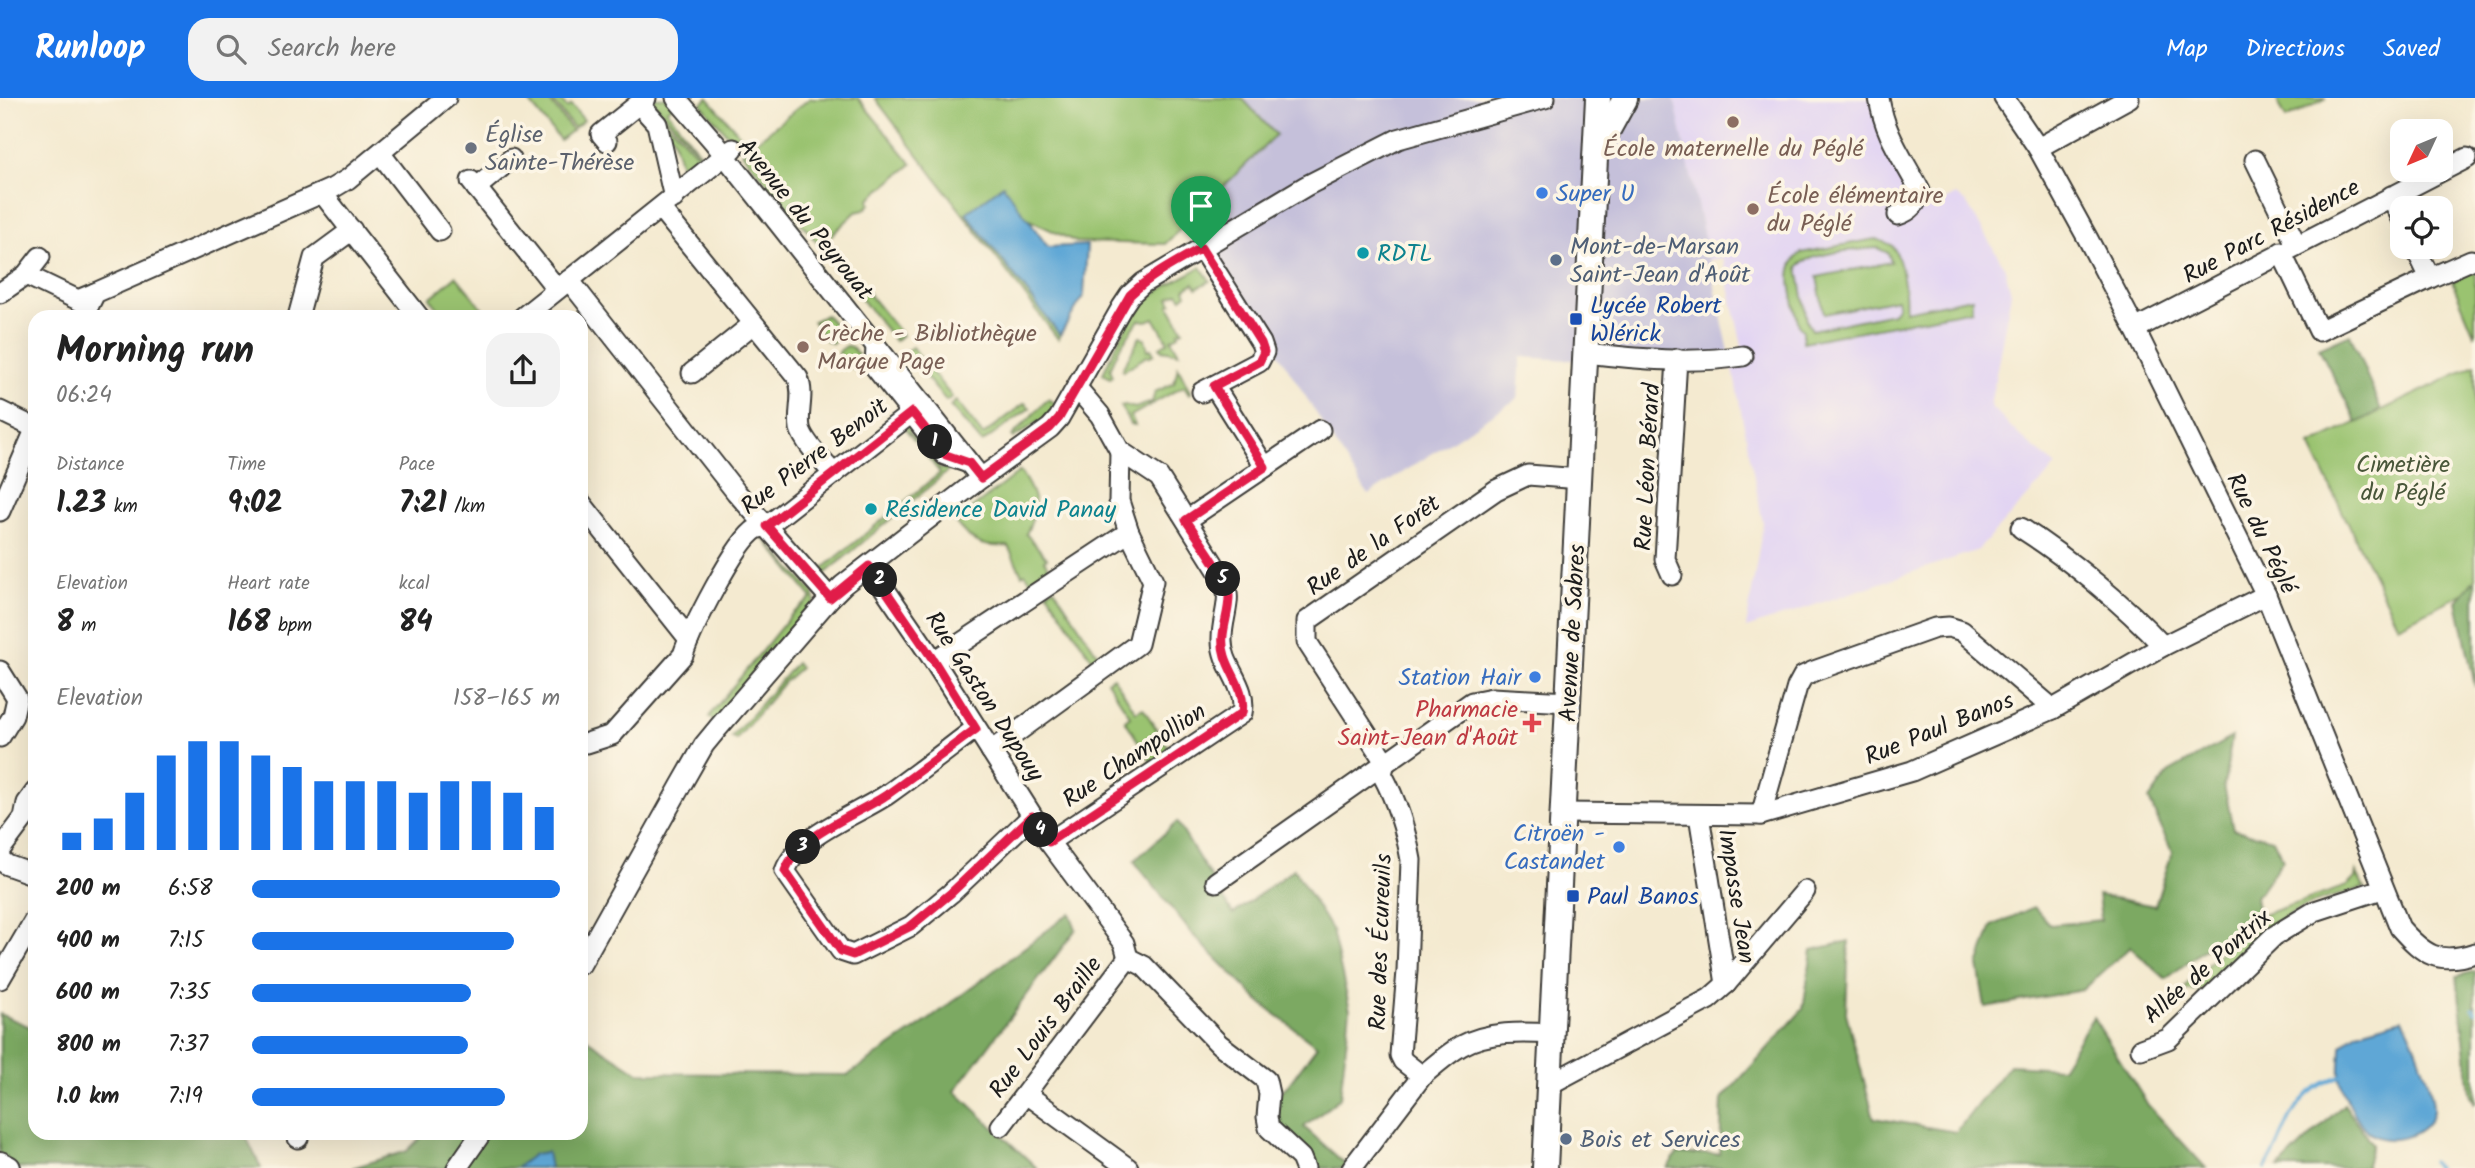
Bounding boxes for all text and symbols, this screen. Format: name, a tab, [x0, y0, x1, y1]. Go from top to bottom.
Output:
search box	[188, 18, 678, 81]
text: Runloop	[35, 23, 146, 76]
text: Search here	[268, 28, 396, 70]
icon: search	[212, 30, 250, 68]
text: Map	[2166, 30, 2208, 69]
text: Directions	[2246, 30, 2345, 69]
text: Saved	[2383, 30, 2440, 69]
marker: École maternelle du Péglé	[1725, 114, 1741, 130]
place label: Église Sainte-Thérèse	[485, 116, 635, 183]
north arrow	[2390, 119, 2454, 182]
map controls	[2390, 119, 2453, 259]
street label: Avenue du Peyrouat	[727, 130, 883, 310]
place label: École maternelle du Péglé	[1603, 130, 1865, 169]
marker: Église Sainte-Thérèse	[463, 140, 479, 156]
street label: Rue Parc Résidence	[2176, 169, 2368, 296]
place label: Super U	[1556, 175, 1634, 214]
pin	[1171, 176, 1231, 248]
place label: École élémentaire du Péglé	[1767, 177, 1944, 244]
marker: Super U	[1534, 185, 1550, 201]
icon: arrive	[1182, 187, 1220, 225]
button: locate	[2390, 196, 2453, 259]
marker: École élémentaire du Péglé	[1745, 201, 1761, 217]
place label: Mont-de-Marsan Saint-Jean d'Août	[1570, 228, 1751, 295]
place label: RDTL	[1377, 235, 1432, 274]
marker: RDTL	[1355, 245, 1371, 261]
marker: Mont-de-Marsan Saint-Jean d'Août	[1548, 252, 1564, 268]
place label: Lycée Robert Wlérick	[1590, 287, 1722, 354]
marker: Lycée Robert Wlérick	[1568, 311, 1584, 327]
place label: Crèche - Bibliothèque Marque Page	[817, 315, 1037, 382]
text: Morning run	[56, 322, 254, 382]
button: share	[486, 333, 560, 407]
marker: Crèche - Bibliothèque Marque Page	[795, 339, 811, 355]
text: 06:24	[56, 378, 112, 414]
street label: Rue Léon Bérard	[1625, 381, 1672, 552]
street label: Rue Pierre Benoit	[733, 388, 898, 526]
pin: 1	[918, 424, 953, 460]
text: 1	[932, 426, 937, 456]
park label: Cimetière du Péglé	[2356, 446, 2450, 513]
text: Distance	[56, 450, 124, 480]
text: Time	[227, 450, 266, 480]
text: Pace	[399, 450, 435, 480]
street label: Rue du Péglé	[2215, 466, 2307, 602]
text: 1.23	[56, 480, 106, 528]
text: 9:02	[227, 480, 283, 528]
text: 7:21	[399, 480, 447, 528]
street label: Rue de la Forêt	[1299, 485, 1450, 607]
place label: Résidence David Panay	[885, 491, 1117, 530]
text: km	[106, 492, 138, 522]
text: /km	[447, 492, 485, 522]
marker: Résidence David Panay	[863, 501, 879, 517]
street label: Avenue de Sabres	[1549, 543, 1598, 723]
pin: 5	[1206, 561, 1240, 596]
pin: 2	[862, 562, 898, 598]
text: 5	[1218, 563, 1227, 593]
text: 2	[874, 564, 885, 594]
text: Elevation	[56, 569, 128, 599]
text: Heart rate	[227, 569, 310, 599]
text: kcal	[399, 569, 430, 599]
text: 8	[56, 599, 74, 647]
text: 168	[227, 599, 270, 647]
text: 84	[399, 599, 433, 647]
street label: Rue Gaston Dupouy	[914, 604, 1054, 791]
text: m	[74, 611, 96, 641]
text: bpm	[270, 611, 312, 641]
place label: Station Hair	[1398, 659, 1523, 698]
marker: Station Hair	[1527, 669, 1543, 685]
text: Elevation	[56, 681, 143, 717]
text: 158–165 m	[453, 681, 560, 717]
street label: Rue Paul Banos	[1859, 682, 2020, 777]
place label: Pharmacie Saint-Jean d'Août	[1338, 691, 1519, 758]
street label: Rue Champollion	[1055, 693, 1215, 819]
marker: Pharmacie Saint-Jean d'Août	[1524, 715, 1540, 731]
pin: 4	[1024, 812, 1058, 848]
text: 4	[1035, 814, 1046, 844]
place label: Citroën - Castandet	[1504, 815, 1606, 882]
street label: Impasse Jean	[1706, 826, 1765, 967]
pin: 3	[786, 830, 820, 864]
text: 3	[797, 831, 808, 861]
marker: Citroën - Castandet	[1611, 839, 1627, 855]
street label: Rue des Écureuils	[1359, 853, 1404, 1031]
text: 200 m	[56, 871, 121, 907]
text: 6:58	[168, 871, 213, 907]
place label: Paul Banos	[1587, 878, 1699, 917]
marker: Paul Banos	[1565, 888, 1581, 904]
street label: Allée de Pontrix	[2135, 900, 2282, 1034]
text: 400 m	[56, 923, 120, 959]
text: 7:15	[168, 923, 204, 959]
street label: Rue Louis Braille	[980, 948, 1113, 1107]
text: 600 m	[56, 975, 120, 1011]
text: 7:35	[168, 975, 210, 1011]
text: 800 m	[56, 1027, 121, 1063]
text: 7:37	[168, 1027, 208, 1063]
text: 1.0 km	[56, 1079, 119, 1115]
text: 7:19	[168, 1079, 203, 1115]
place label: Bois et Services	[1580, 1121, 1740, 1160]
marker: Bois et Services	[1558, 1131, 1574, 1147]

